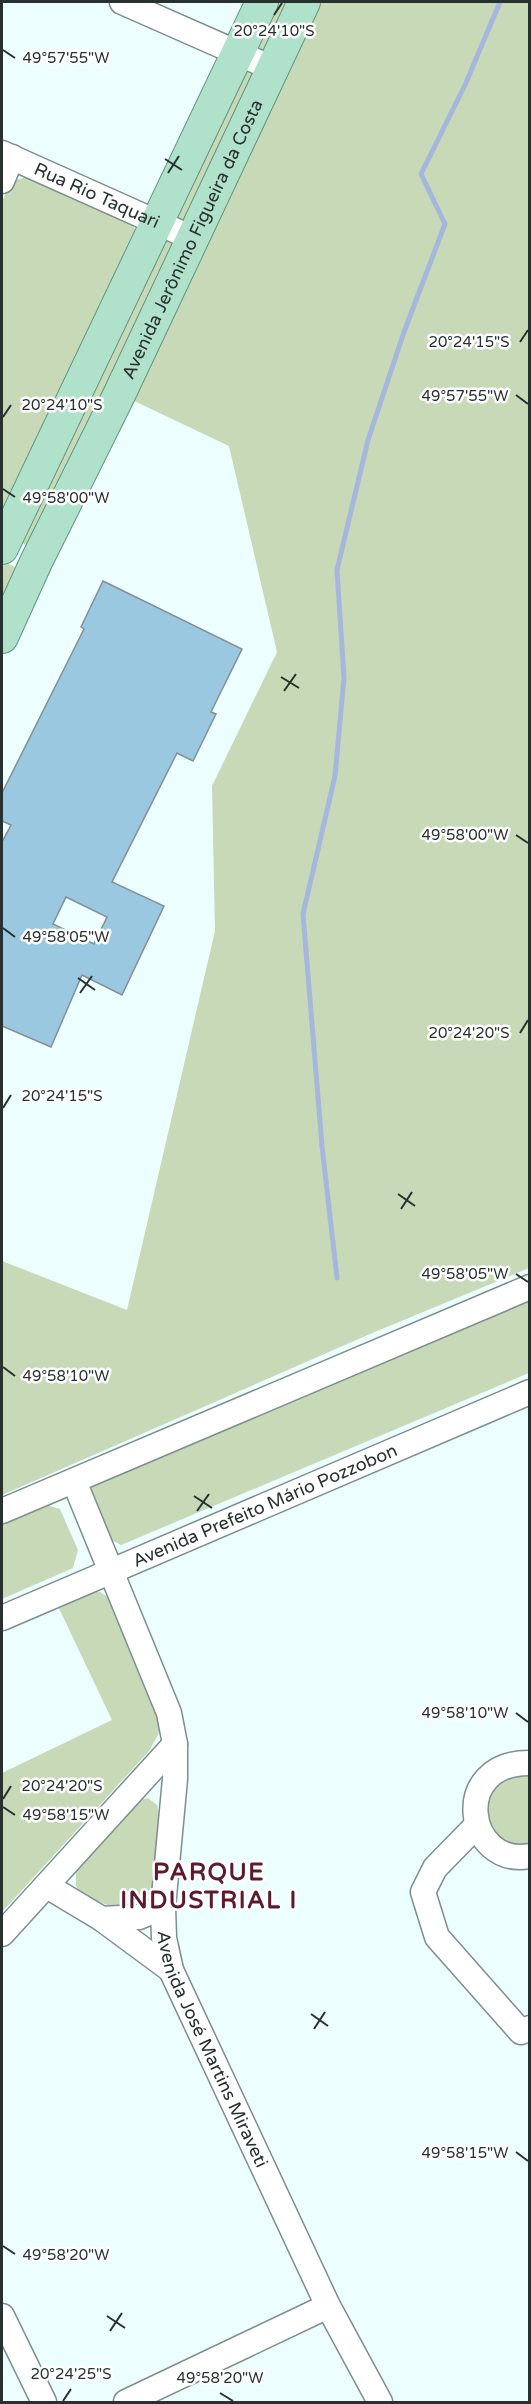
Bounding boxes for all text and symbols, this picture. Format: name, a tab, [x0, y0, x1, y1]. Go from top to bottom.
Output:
text: 20°24'10"S	[234, 22, 314, 40]
text: 49°57'55"W	[23, 49, 109, 67]
street label: Avenida Jerônimo Figueira da Costa	[117, 96, 268, 383]
street label: Rua Rio Taquari	[31, 158, 163, 233]
text: 20°24'15"S	[429, 333, 509, 351]
text: 49°57'55"W	[422, 387, 508, 405]
text: 20°24'10"S	[22, 396, 102, 414]
text: 49°58'00"W	[23, 489, 109, 507]
text: 49°58'00"W	[422, 826, 508, 844]
text: 49°58'05"W	[23, 928, 109, 946]
text: 20°24'20"S	[429, 1024, 509, 1042]
text: 20°24'15"S	[22, 1087, 102, 1105]
text: 49°58'05"W	[422, 1265, 508, 1283]
text: 49°58'10"W	[23, 1367, 109, 1385]
street label: Avenida Prefeito Mário Pozzobon	[129, 1439, 401, 1572]
text: 49°58'10"W	[422, 1704, 508, 1722]
text: 20°24'20"S	[22, 1777, 102, 1795]
text: 49°58'15"W	[23, 1806, 109, 1824]
district label: PARQUE INDUSTRIAL I	[120, 1858, 298, 1915]
street label: Avenida José Martins Miraveti	[153, 1931, 273, 2171]
text: 49°58'15"W	[422, 2144, 508, 2162]
text: 49°58'20"W	[23, 2246, 109, 2264]
text: 20°24'25"S	[31, 2365, 111, 2383]
text: 49°58'20"W	[177, 2369, 263, 2387]

